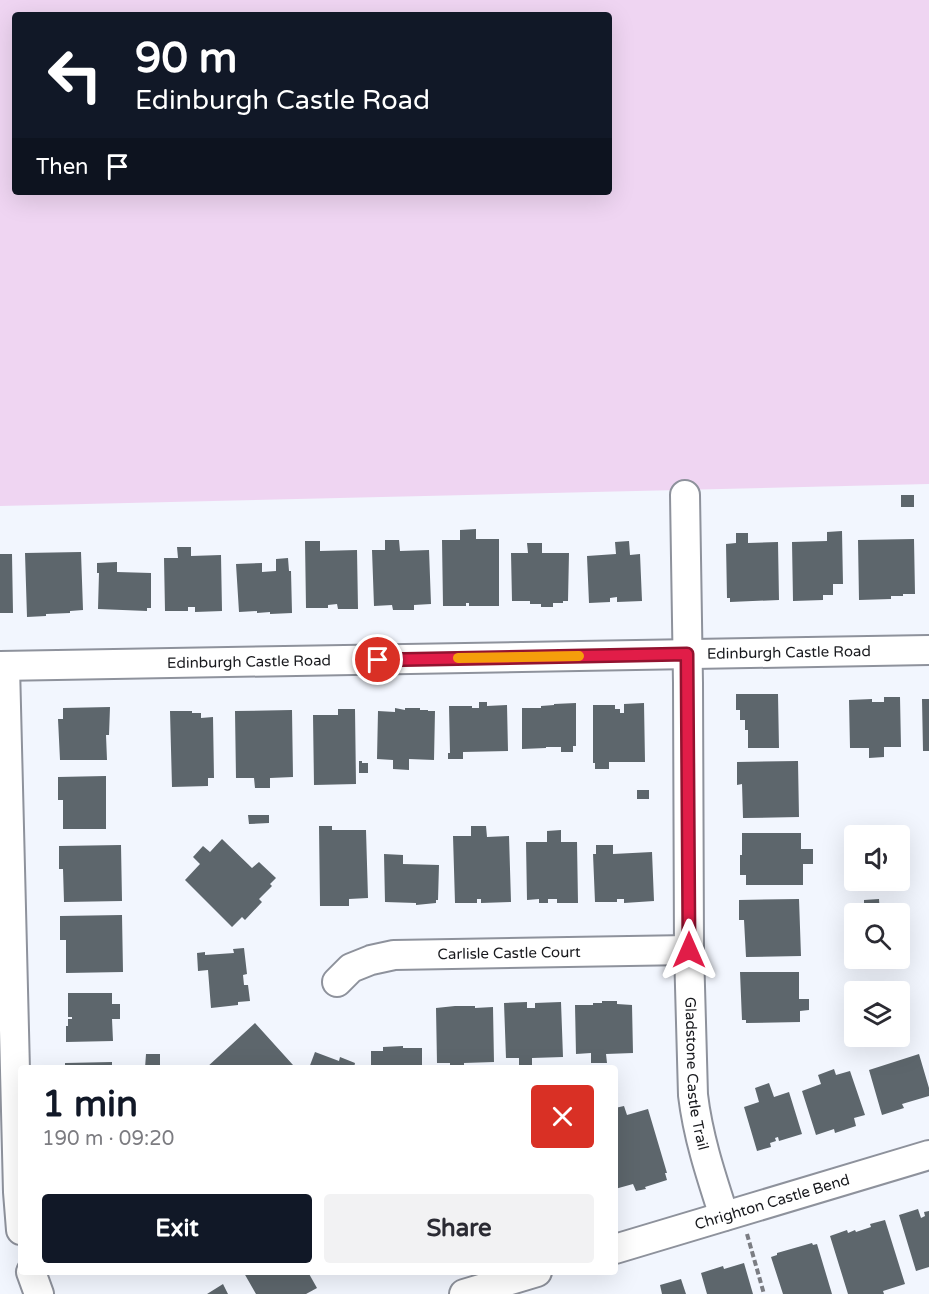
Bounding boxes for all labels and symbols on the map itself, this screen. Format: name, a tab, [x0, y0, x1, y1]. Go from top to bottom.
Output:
pin	[352, 634, 403, 685]
street label: Edinburgh Castle Road	[707, 642, 871, 663]
street label: Edinburgh Castle Road	[167, 651, 331, 672]
position arrow	[657, 918, 721, 982]
street label: Carlisle Castle Court	[437, 943, 581, 963]
street label: Gladstone Castle Trail	[681, 997, 713, 1152]
street label: Chrighton Castle Bend	[693, 1170, 852, 1234]

